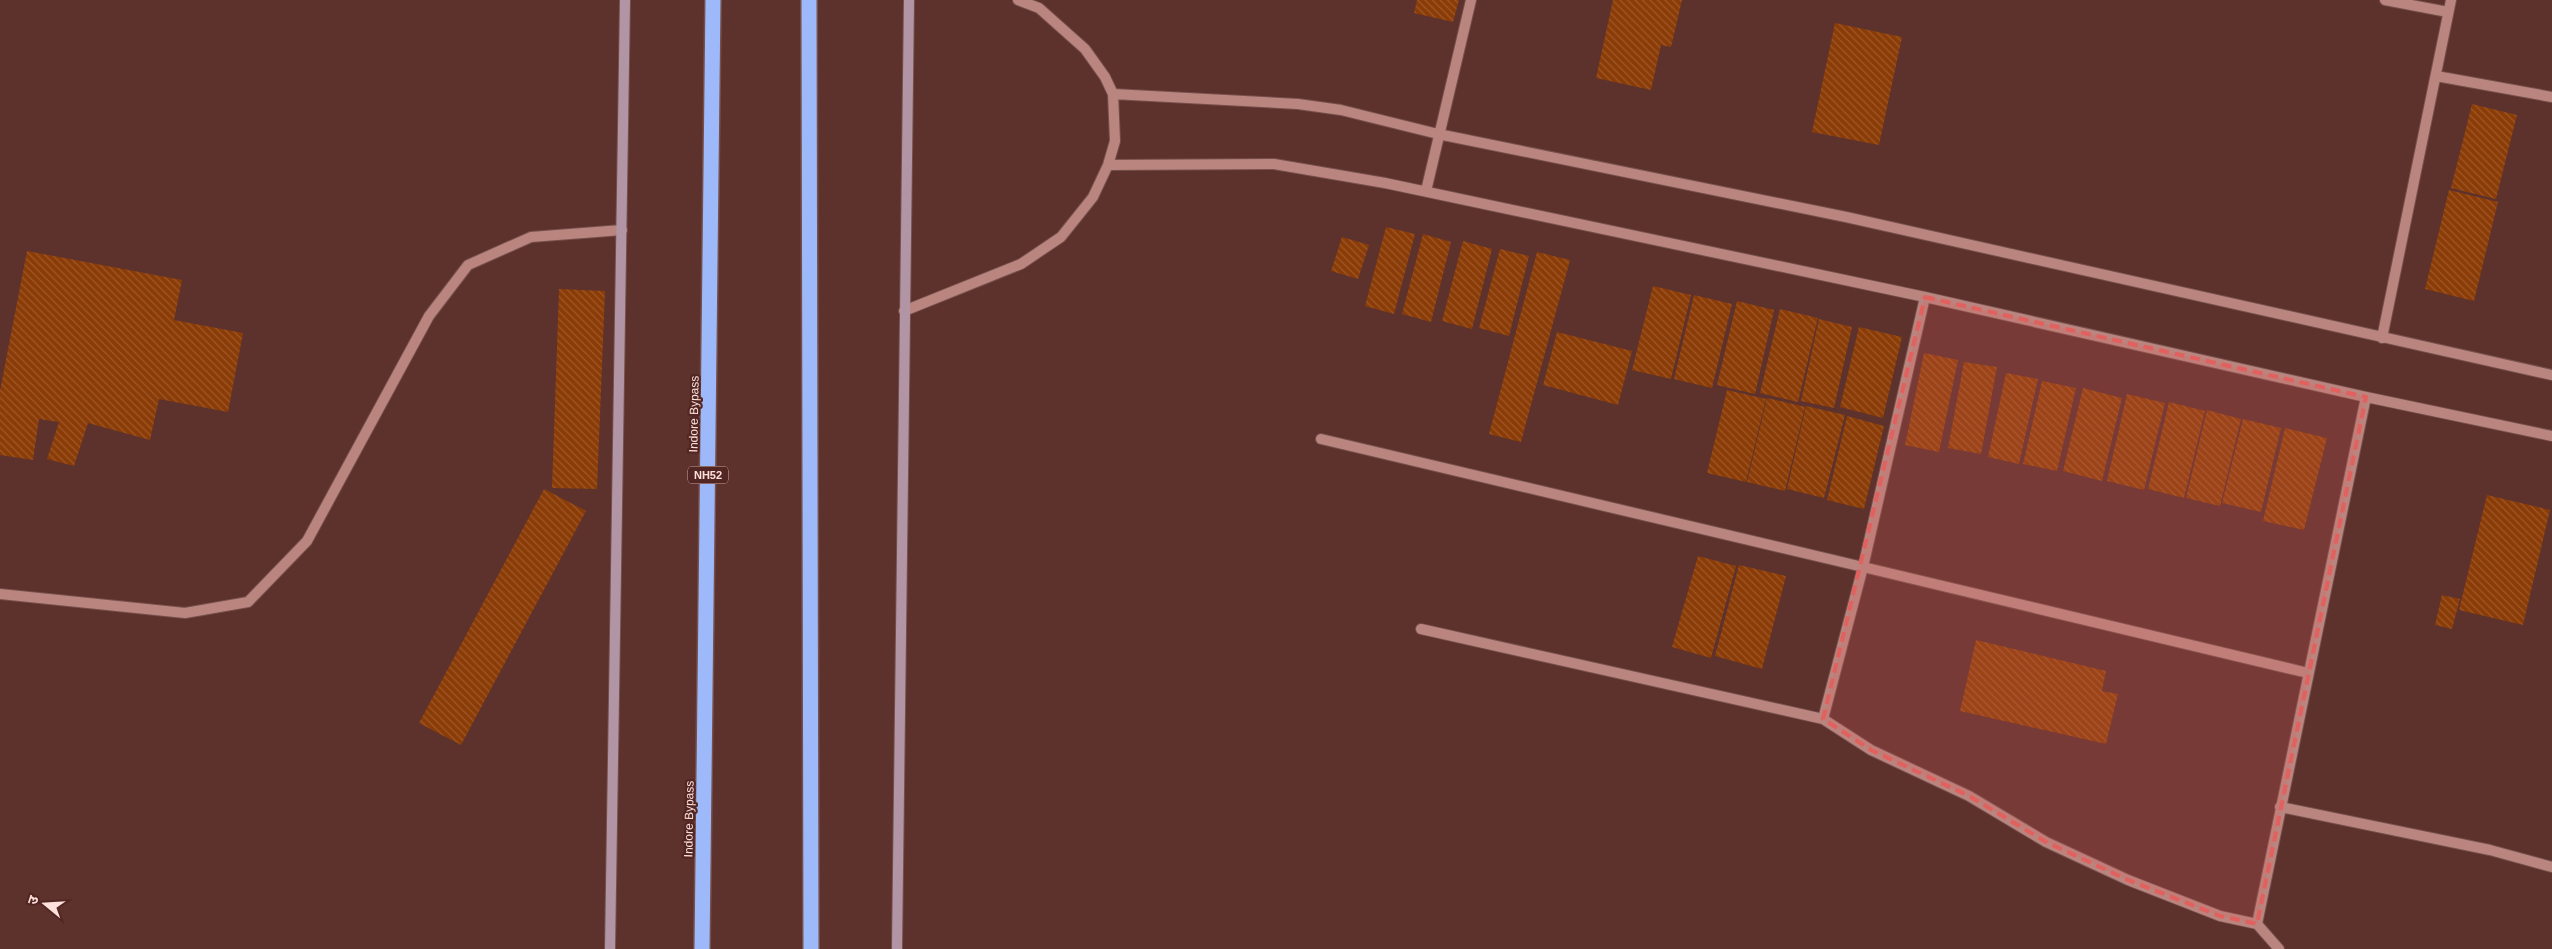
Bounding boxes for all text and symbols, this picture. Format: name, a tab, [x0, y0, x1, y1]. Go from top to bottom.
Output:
street label: Indore Bypass	[686, 376, 702, 452]
road number: NH52	[688, 466, 728, 484]
street label: Indore Bypass	[681, 781, 697, 857]
north arrow	[20, 879, 70, 929]
text: उ	[24, 893, 42, 906]

